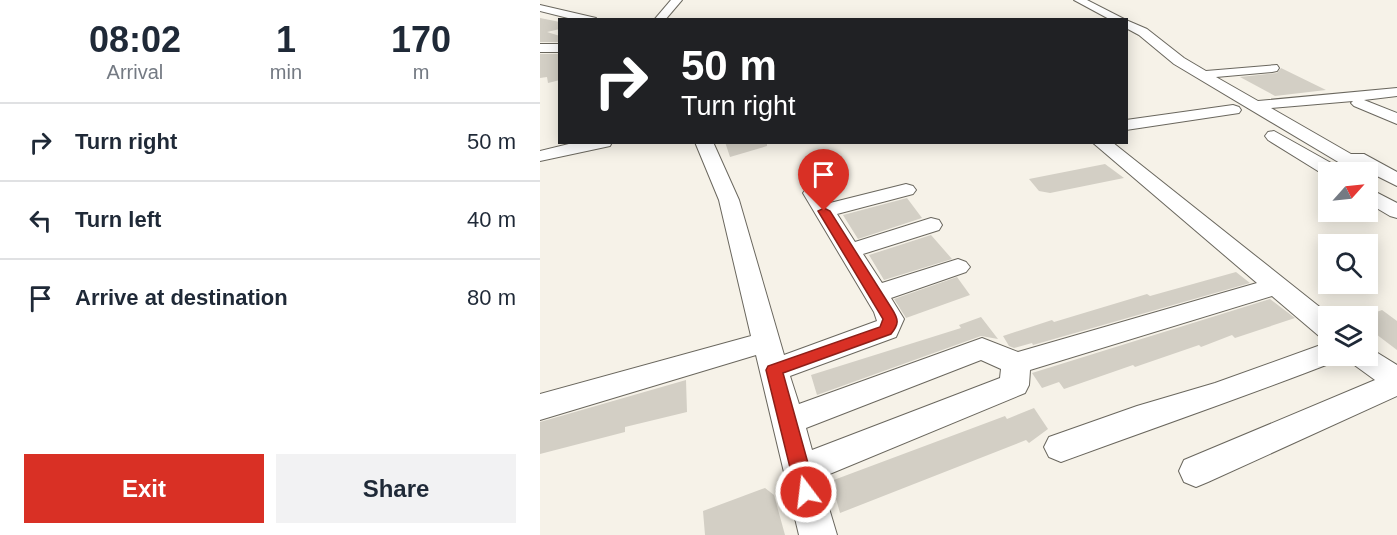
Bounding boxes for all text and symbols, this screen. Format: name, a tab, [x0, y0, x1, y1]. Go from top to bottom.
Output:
text: 08:02	[89, 19, 181, 60]
text: 1	[276, 19, 296, 60]
text: 170	[391, 19, 451, 60]
icon: right	[582, 42, 660, 120]
text: 50 m	[681, 42, 777, 89]
text: Arrival	[107, 61, 163, 83]
text: min	[270, 61, 302, 83]
text: m	[413, 61, 429, 83]
text: Turn right	[681, 91, 796, 121]
icon: right	[24, 126, 57, 159]
text: Turn right	[75, 129, 177, 154]
text: 50 m	[467, 129, 516, 154]
pin	[798, 149, 849, 211]
icon: arrive	[807, 158, 840, 191]
north arrow	[1318, 162, 1378, 222]
map controls	[1318, 162, 1378, 366]
icon: left	[24, 204, 57, 237]
text: Turn left	[75, 207, 161, 232]
text: 40 m	[467, 207, 516, 232]
button: search	[1318, 234, 1378, 294]
icon: arrive	[24, 282, 57, 315]
text: Arrive at destination	[75, 285, 288, 310]
text: 80 m	[467, 285, 516, 310]
button: layers	[1318, 306, 1378, 366]
button: Exit	[24, 454, 264, 523]
button: Share	[276, 454, 516, 523]
position arrow	[774, 460, 838, 524]

